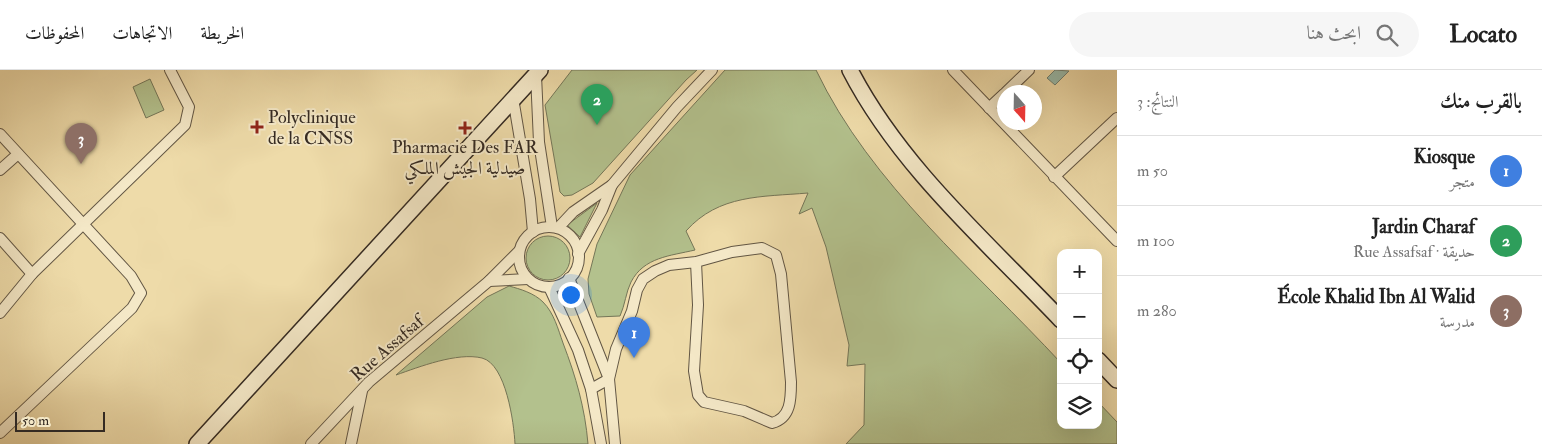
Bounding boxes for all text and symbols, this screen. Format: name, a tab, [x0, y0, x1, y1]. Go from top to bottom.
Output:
search box	[1069, 12, 1419, 57]
text: Locato	[1449, 19, 1517, 50]
text: ابحث هنا	[1306, 21, 1361, 45]
icon: search	[1373, 21, 1401, 49]
text: المحفوظات	[25, 22, 84, 45]
text: الاتجاهات	[112, 22, 172, 45]
text: الخريطة	[200, 22, 244, 45]
pin: 2	[581, 84, 613, 125]
north arrow	[997, 85, 1042, 130]
text: بالقرب منك	[1440, 88, 1522, 115]
text: النتائج: 3	[1137, 92, 1179, 112]
place label: Polyclinique de la CNSS	[268, 106, 356, 150]
marker: Polyclinique de la CNSS	[250, 120, 264, 134]
marker: Pharmacie Des FAR صيدلية الجيش الملكي	[459, 122, 471, 134]
pin: 3	[65, 123, 97, 164]
place label: Pharmacie Des FAR صيدلية الجيش الملكي	[392, 136, 539, 185]
text: Kiosque	[1413, 145, 1475, 169]
text: 50 m	[1137, 161, 1168, 181]
text: 1	[1503, 161, 1509, 181]
text: متجر	[1450, 172, 1475, 192]
text: Jardin Charaf	[1372, 215, 1475, 239]
text: 100 m	[1137, 231, 1175, 251]
text: 2	[1502, 231, 1510, 251]
text: حديقة · Rue Assafsaf	[1353, 242, 1475, 262]
map controls	[1057, 249, 1102, 429]
button: +	[1057, 249, 1102, 294]
your location	[558, 282, 584, 308]
text: École Khalid Ibn Al Walid	[1277, 285, 1475, 309]
button: −	[1057, 294, 1102, 339]
text: 280 m	[1137, 301, 1177, 321]
text: 3	[1503, 301, 1509, 321]
street label: Rue Assafsaf	[346, 308, 431, 386]
text: مدرسة	[1440, 312, 1475, 332]
pin: 1	[618, 317, 650, 358]
button: locate	[1057, 339, 1102, 384]
button: layers	[1057, 384, 1102, 429]
scale bar	[15, 409, 105, 432]
text: 50 m	[22, 412, 49, 429]

